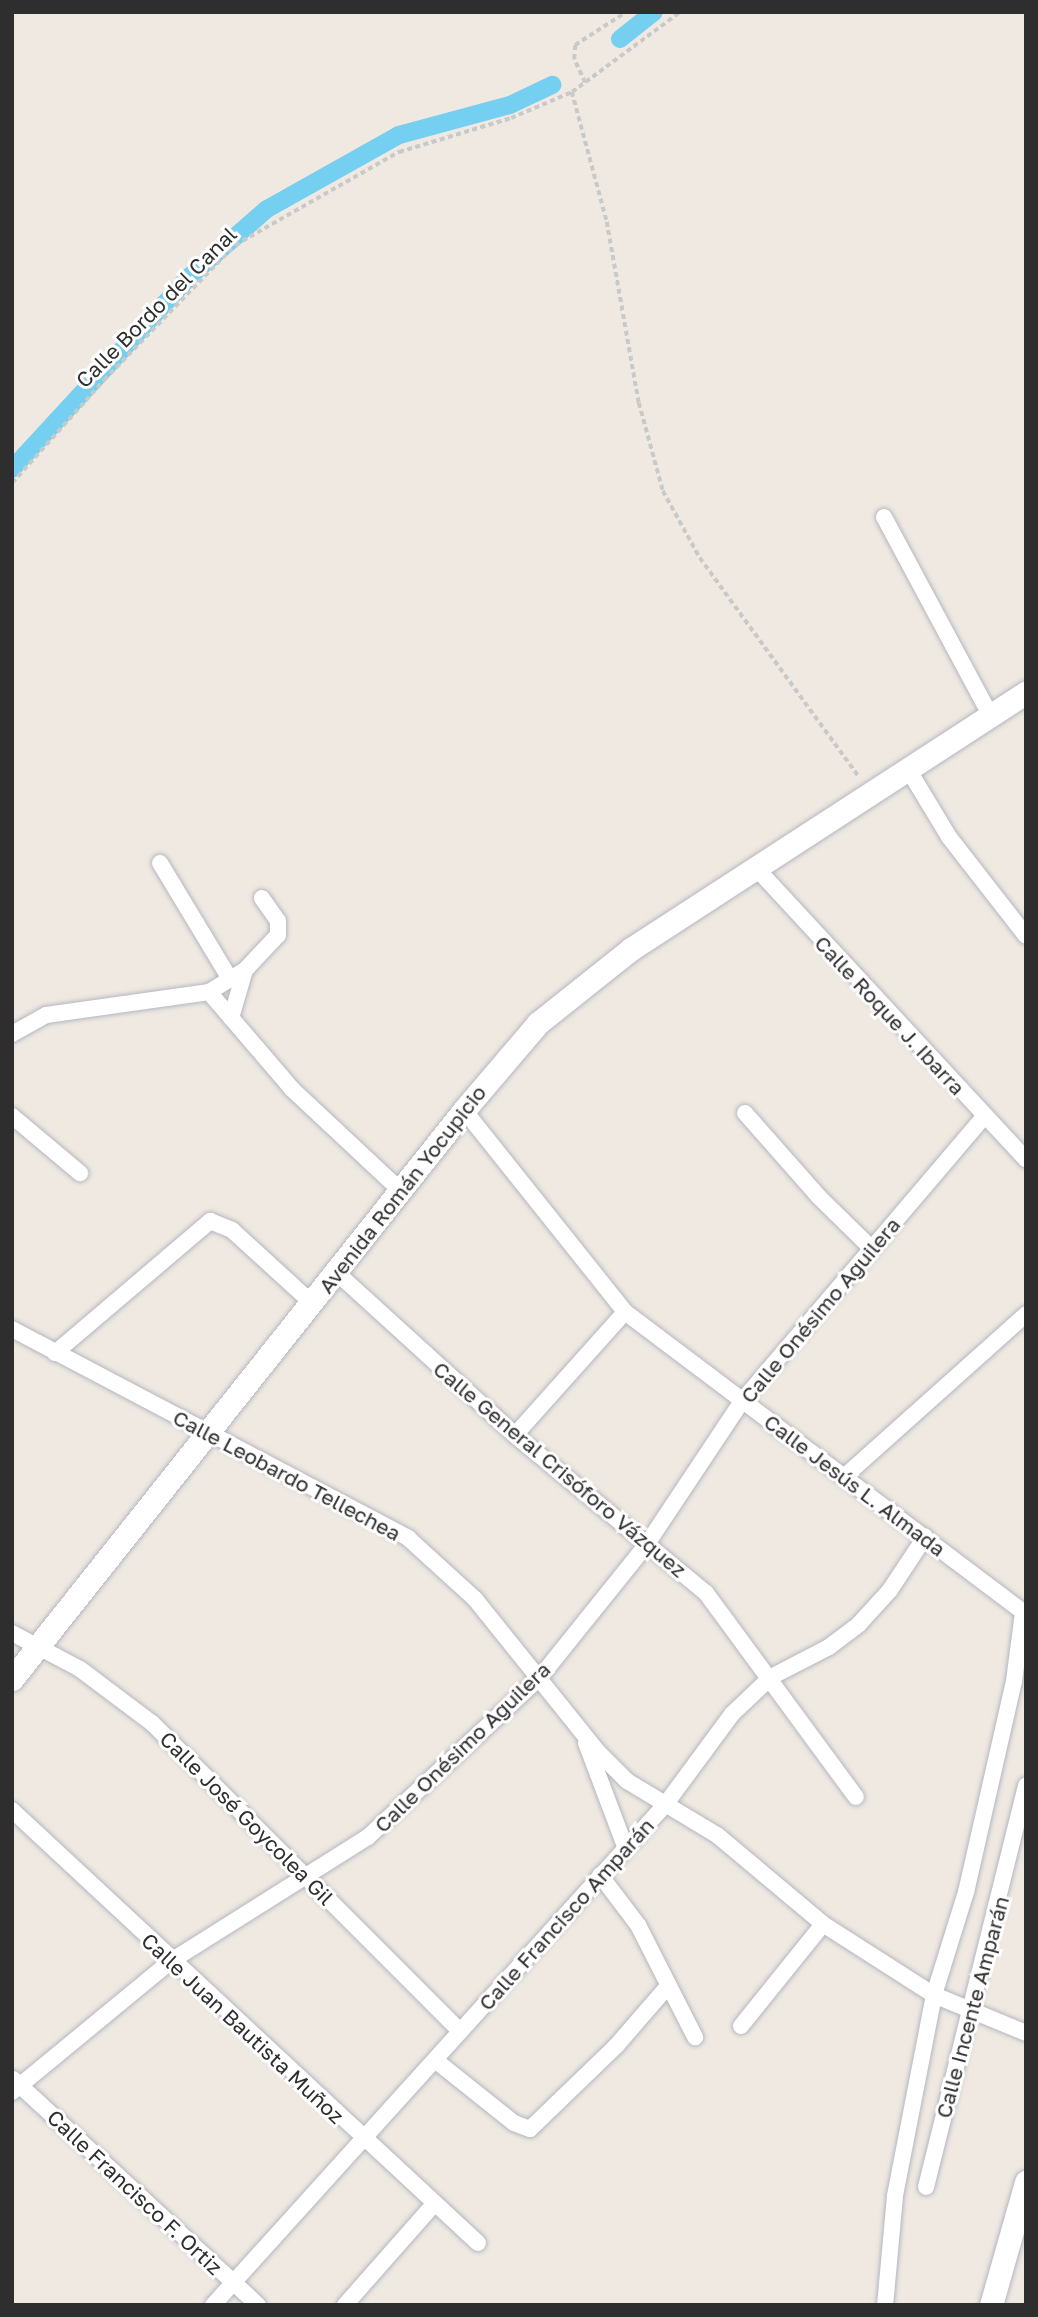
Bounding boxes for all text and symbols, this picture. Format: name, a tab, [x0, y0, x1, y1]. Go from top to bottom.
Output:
street label: Calle Bordo del Canal	[70, 221, 242, 393]
street label: Calle Roque J. Ibarra	[810, 930, 970, 1100]
street label: Avenida Román Yocupicio	[313, 1080, 491, 1298]
street label: Calle Onésimo Aguilera	[735, 1212, 905, 1408]
street label: Calle General Crisóforo Vázquez	[429, 1356, 691, 1582]
street label: Calle Leobardo Tellechea	[169, 1404, 405, 1546]
street label: Calle Jesús L. Almada	[759, 1409, 951, 1561]
street label: Calle Onésimo Aguilera	[369, 1657, 555, 1837]
street label: Calle José Goycolea Gil	[155, 1726, 339, 1910]
street label: Calle Francisco Amparán	[473, 1813, 659, 2015]
street label: Calle Incente Amparán	[930, 1893, 1014, 2121]
street label: Calle Juan Bautista Muñoz	[137, 1928, 349, 2128]
street label: Calle Francisco F. Ortiz	[42, 2104, 228, 2280]

